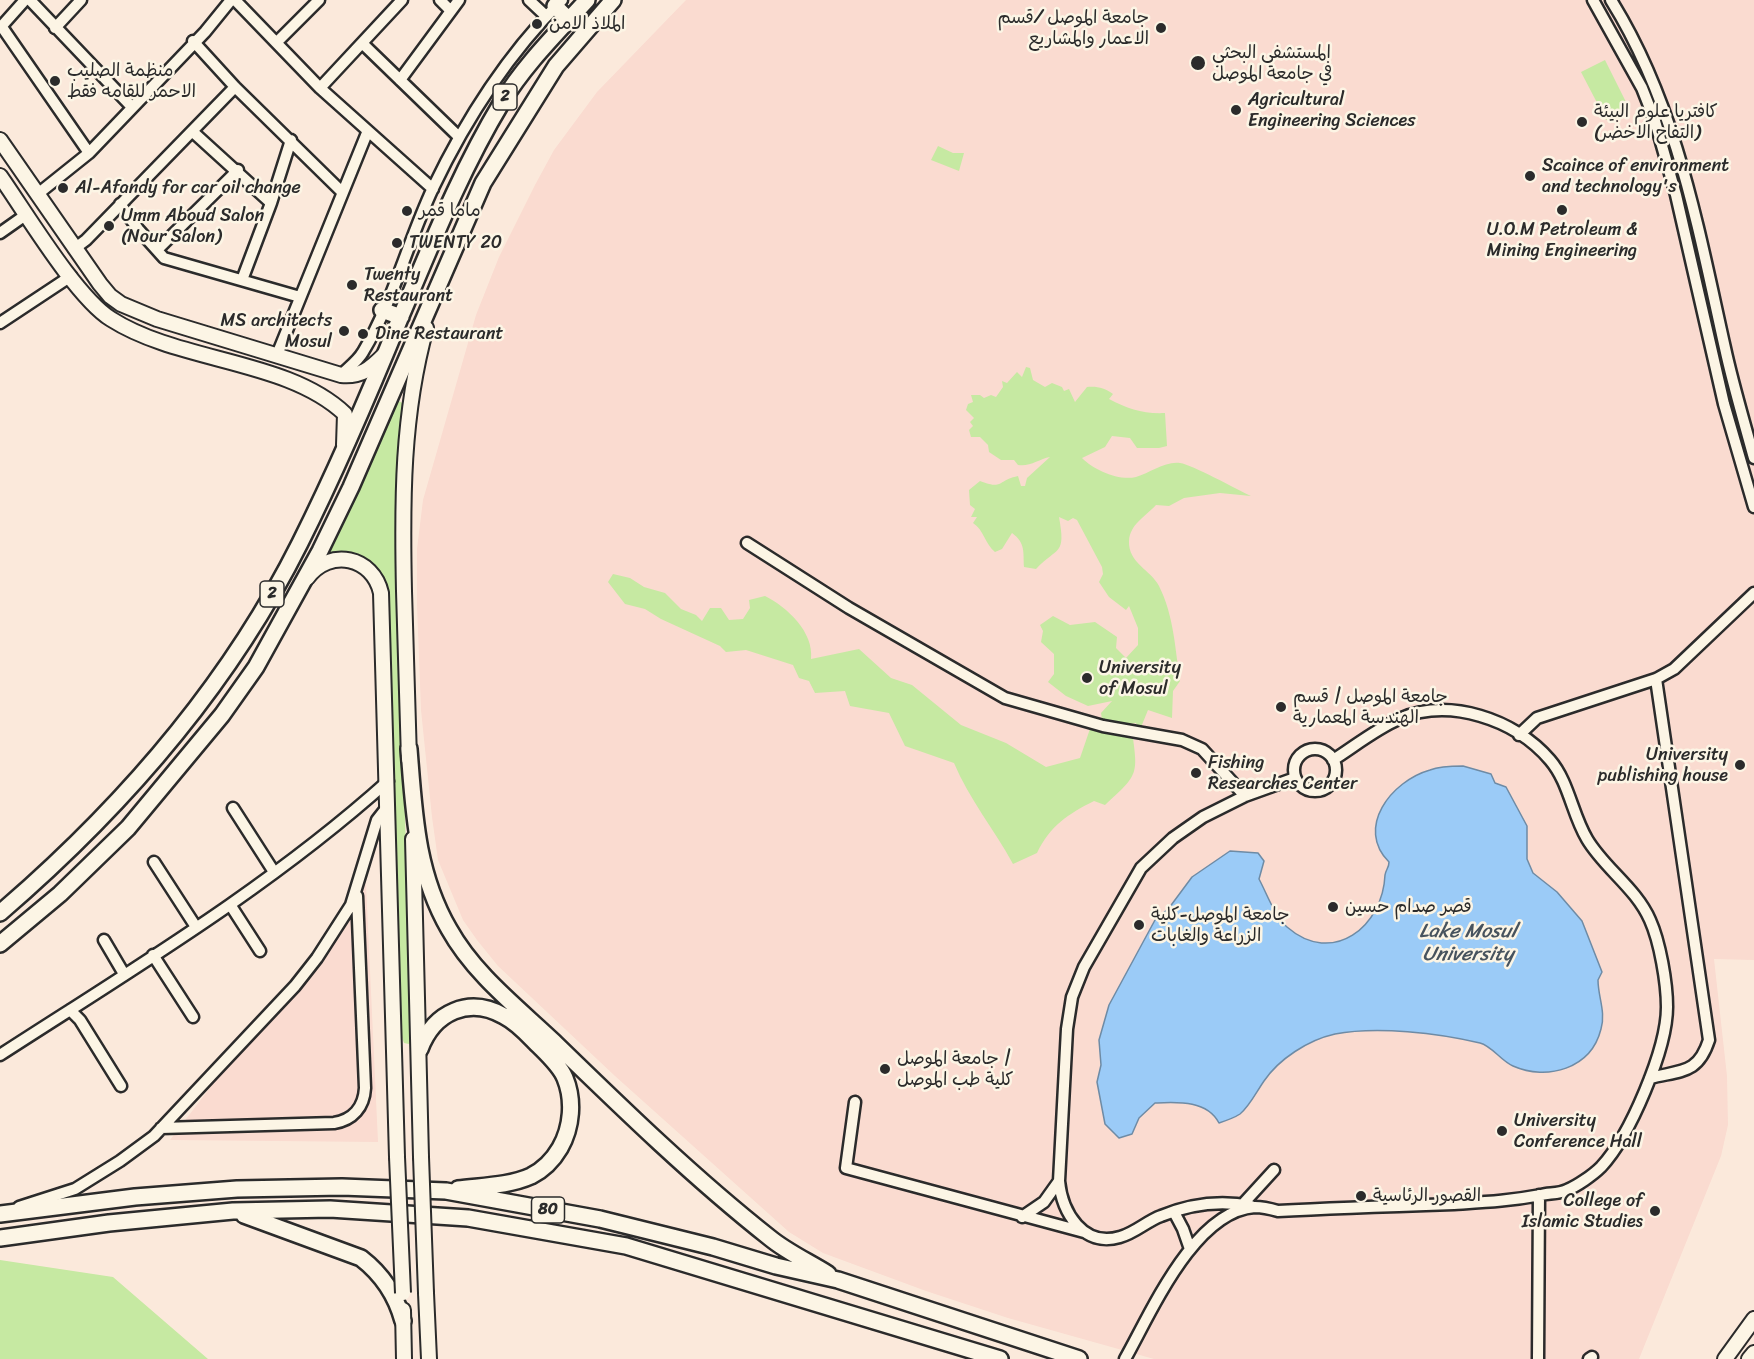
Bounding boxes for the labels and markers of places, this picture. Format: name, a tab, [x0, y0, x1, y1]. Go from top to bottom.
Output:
place label: جامعة الموصل /قسم الاعمار والمشاريع	[998, 7, 1149, 50]
place label: الملاذ الامن	[549, 13, 625, 35]
marker: الملاذ الامن	[530, 17, 544, 31]
marker: جامعة الموصل /قسم الاعمار والمشاريع	[1154, 21, 1168, 35]
place label: المستشفى البحثي في جامعة الموصل	[1212, 42, 1332, 84]
marker: المستشفى البحثي في جامعة الموصل	[1189, 54, 1207, 72]
place label: منظمة الصليب الاحمر للقامه فقط	[67, 60, 196, 103]
marker: منظمة الصليب الاحمر للقامه فقط	[48, 74, 62, 88]
place label: Agricultural Engineering Sciences	[1248, 89, 1415, 132]
place label: كافتريا علوم البيئة (التفاح الاخضر)	[1594, 101, 1718, 144]
marker: Agricultural Engineering Sciences	[1229, 103, 1243, 117]
marker: كافتريا علوم البيئة (التفاح الاخضر)	[1575, 115, 1589, 129]
place label: Scaince of environment and technology's	[1542, 155, 1729, 198]
marker: Scaince of environment and technology's	[1523, 169, 1537, 183]
place label: Al-Afandy for car oil change	[75, 177, 301, 199]
marker: Al-Afandy for car oil change	[56, 181, 70, 195]
place label: ماما قمر	[419, 200, 481, 222]
marker: U.O.M Petroleum & Mining Engineering	[1555, 203, 1569, 217]
marker: ماما قمر	[400, 204, 414, 218]
place label: Umm Aboud Salon (Nour Salon)	[121, 205, 264, 248]
marker: Umm Aboud Salon (Nour Salon)	[102, 219, 116, 233]
place label: U.O.M Petroleum & Mining Engineering	[1487, 219, 1637, 262]
place label: TWENTY 20	[409, 232, 502, 254]
marker: TWENTY 20	[390, 236, 404, 250]
place label: Twenty Restaurant	[364, 264, 453, 306]
marker: Twenty Restaurant	[345, 278, 359, 292]
place label: MS architects Mosul	[220, 310, 332, 352]
place label: Dine Restaurant	[375, 323, 503, 345]
marker: MS architects Mosul	[337, 324, 351, 338]
marker: Dine Restaurant	[356, 327, 370, 341]
place label: University of Mosul	[1099, 657, 1181, 700]
marker: University of Mosul	[1080, 671, 1094, 685]
place label: جامعة الموصل | قسم الهندسة المعمارية	[1293, 686, 1448, 728]
marker: جامعة الموصل | قسم الهندسة المعمارية	[1274, 700, 1288, 714]
place label: University publishing house	[1598, 744, 1728, 786]
place label: Fishing Researches Center	[1208, 752, 1357, 795]
marker: University publishing house	[1733, 758, 1747, 772]
marker: Fishing Researches Center	[1189, 766, 1203, 780]
place label: قصر صدام حسين	[1345, 896, 1472, 918]
marker: قصر صدام حسين	[1326, 900, 1340, 914]
place label: جامعة الموصل-كلية الزراعة والغابات	[1151, 904, 1289, 946]
marker: جامعة الموصل-كلية الزراعة والغابات	[1132, 918, 1146, 932]
place label: جامعة الموصل | كلية طب الموصل	[897, 1048, 1014, 1090]
marker: جامعة الموصل | كلية طب الموصل	[878, 1062, 892, 1076]
place label: University Conference Hall	[1514, 1110, 1642, 1152]
marker: University Conference Hall	[1495, 1124, 1509, 1138]
place label: القصور الرئاسية	[1373, 1185, 1481, 1207]
marker: القصور الرئاسية	[1354, 1189, 1368, 1203]
place label: College of Islamic Studies	[1522, 1190, 1643, 1232]
marker: College of Islamic Studies	[1648, 1204, 1662, 1218]

